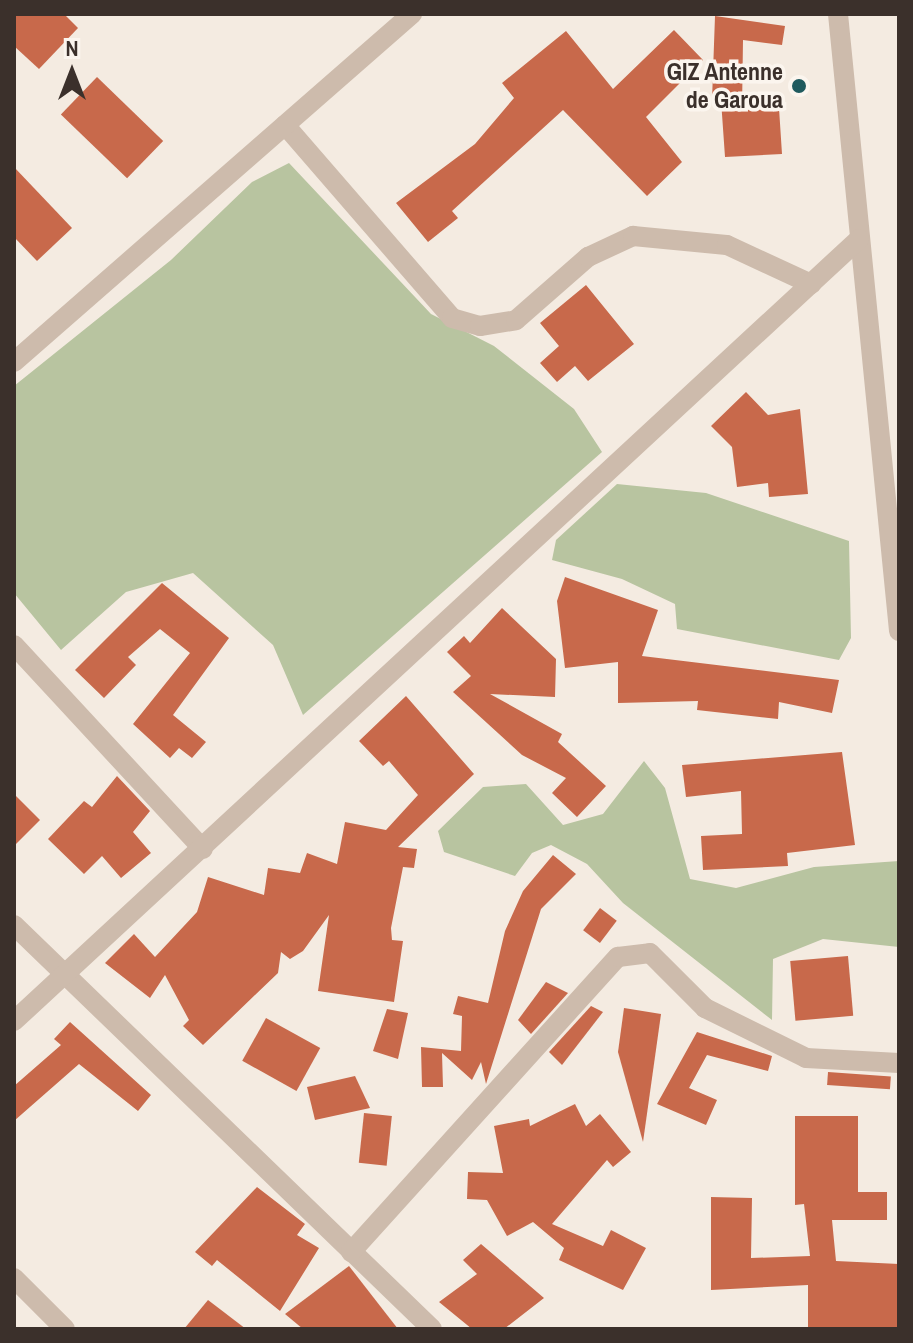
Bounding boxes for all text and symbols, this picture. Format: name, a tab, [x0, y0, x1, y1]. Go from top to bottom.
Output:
north arrow	[32, 32, 112, 112]
text: N	[65, 33, 79, 63]
place label: GIZ Antenne de Garoua	[666, 58, 783, 114]
marker: GIZ Antenne de Garoua	[790, 77, 808, 95]

